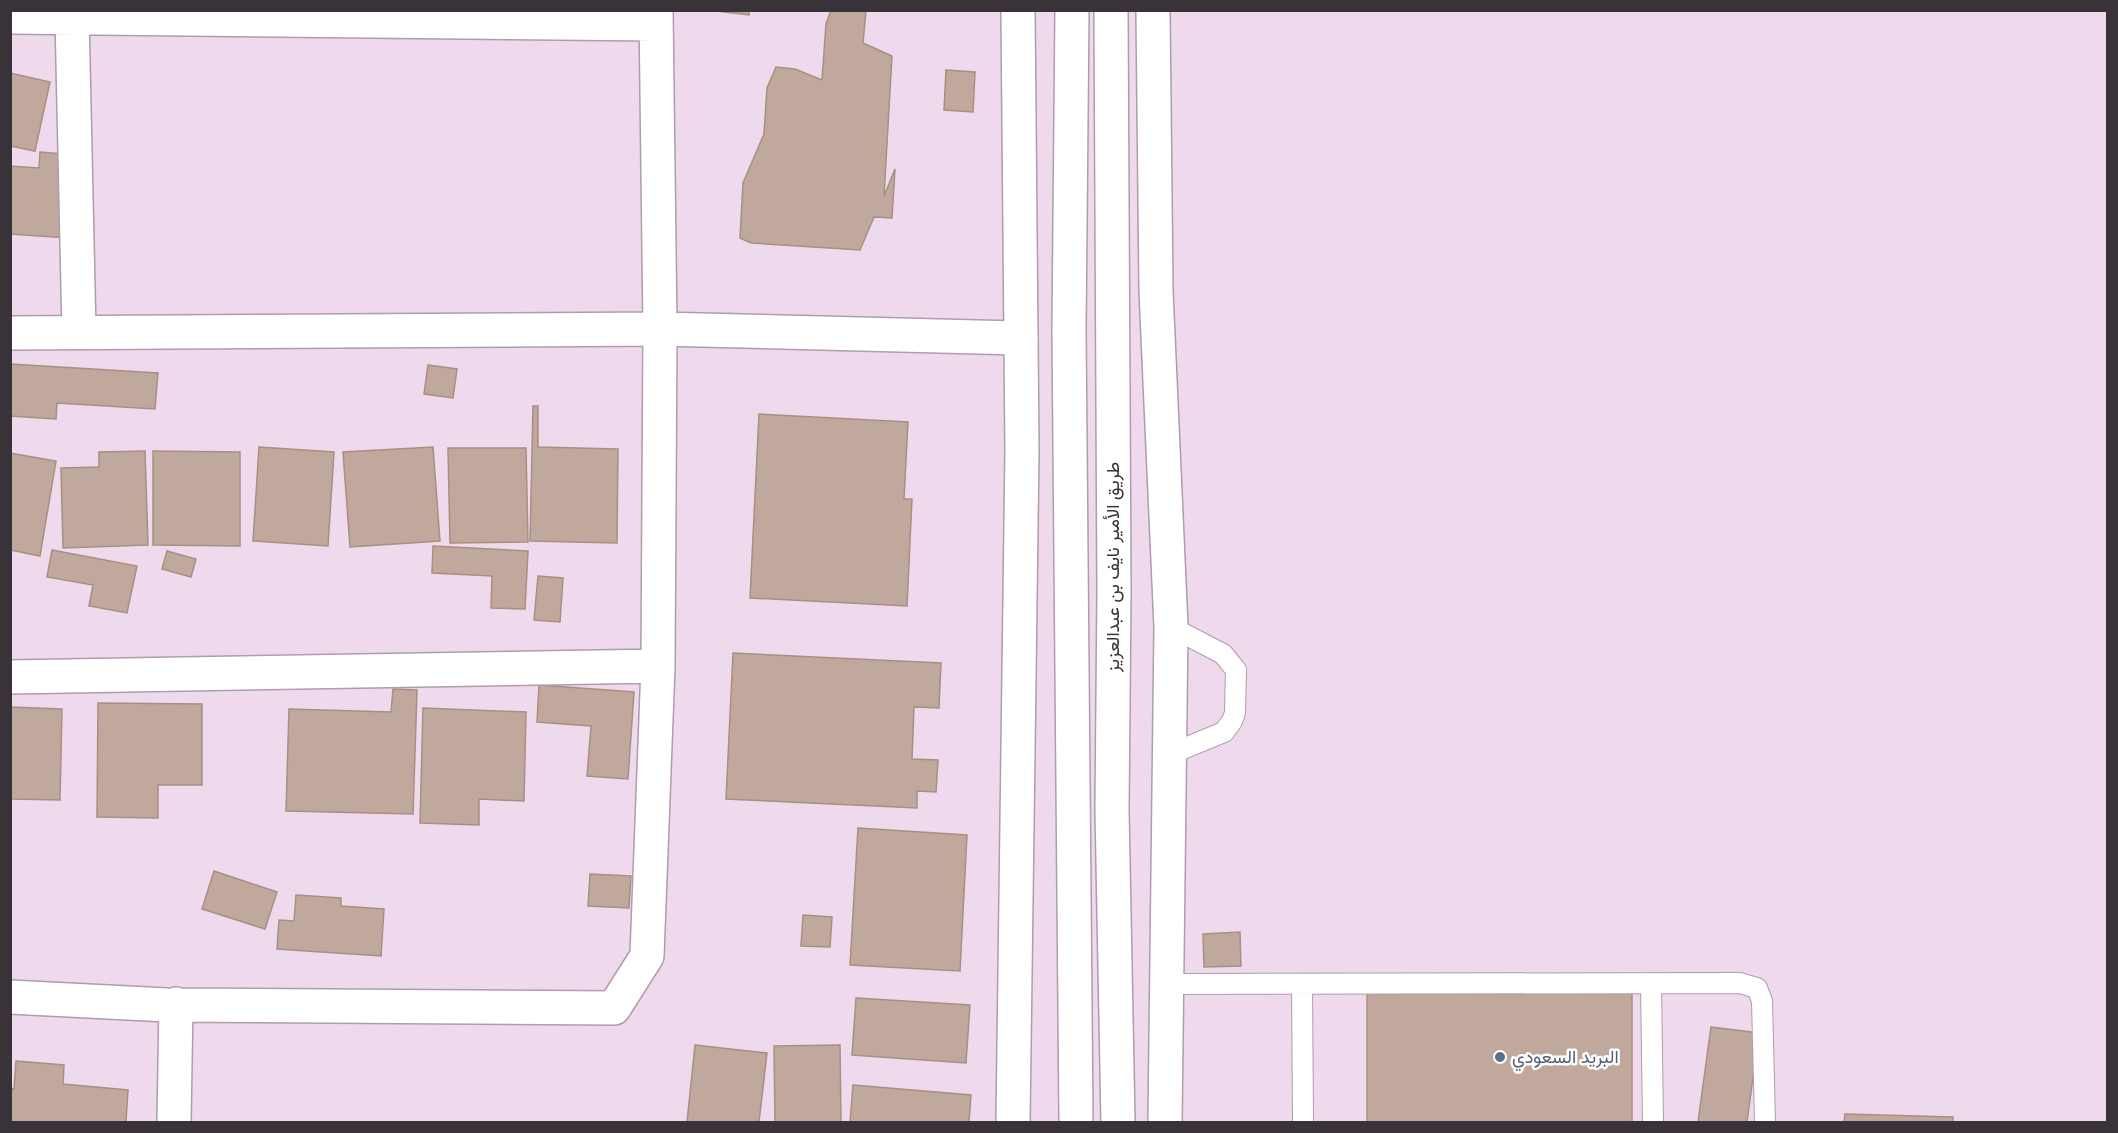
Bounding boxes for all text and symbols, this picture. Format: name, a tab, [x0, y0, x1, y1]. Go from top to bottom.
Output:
street label: طريق الأمير نايف بن عبدالعزيز	[1102, 462, 1124, 673]
place label: البريد السعودي	[1512, 1046, 1619, 1072]
marker: البريد السعودي	[1493, 1050, 1507, 1064]

